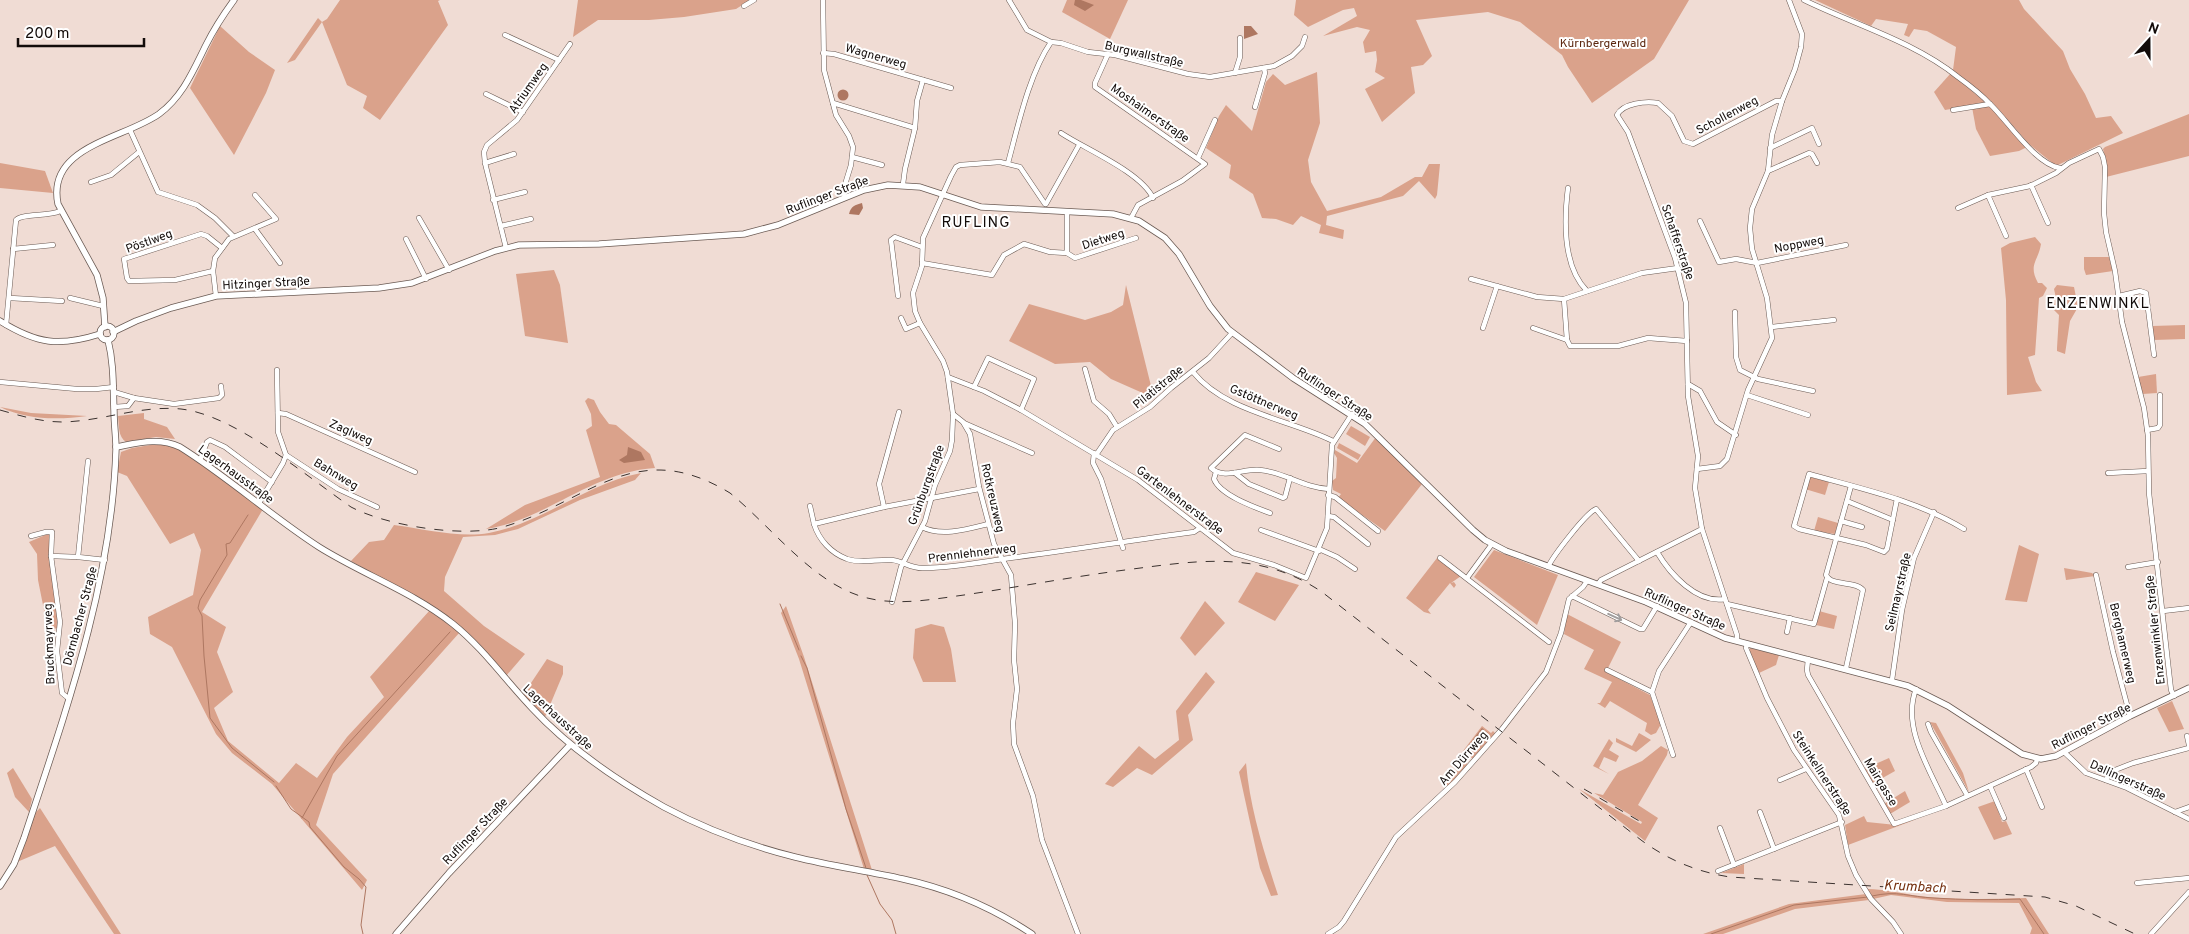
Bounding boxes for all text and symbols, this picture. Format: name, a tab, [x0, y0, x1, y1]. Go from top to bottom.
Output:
scale bar	[18, 15, 144, 47]
north arrow	[2124, 15, 2174, 65]
text: N	[2145, 20, 2161, 39]
text: 200 m	[25, 25, 70, 44]
park label: Kürnbergerwald	[1560, 36, 1646, 52]
street label: Burgwallstraße	[1103, 38, 1185, 72]
street label: Wagnerweg	[843, 41, 908, 73]
street label: Atriumweg	[505, 60, 552, 117]
street label: Moshaimerstraße	[1107, 81, 1192, 147]
street label: Schollenweg	[1694, 93, 1761, 139]
street label: Ruflinger Straße	[784, 173, 871, 219]
street label: Schafferstraße	[1657, 203, 1697, 282]
district label: RUFLING	[941, 214, 1011, 233]
street label: Pöstlweg	[124, 226, 175, 258]
street label: Dietweg	[1080, 226, 1127, 254]
street label: Noppweg	[1773, 232, 1825, 258]
street label: Hitzinger Straße	[222, 274, 310, 294]
district label: ENZENWINKL	[2046, 295, 2150, 314]
street label: Pilatistraße	[1130, 362, 1187, 413]
street label: Ruflinger Straße	[1293, 364, 1375, 425]
street label: Gstöttnerweg	[1227, 381, 1300, 425]
street label: Zaglweg	[326, 416, 375, 450]
street label: Lagerhausstraße	[194, 442, 277, 508]
street label: Grünburgstraße	[905, 443, 949, 528]
street label: Bahnweg	[310, 455, 361, 495]
street label: Rotkreuzweg	[976, 462, 1008, 534]
street label: Gartenlehnerstraße	[1133, 463, 1226, 539]
street label: Prennlehnerweg	[927, 541, 1017, 567]
street label: Seilmayrstraße	[1882, 551, 1916, 633]
street label: Dörnbacher Straße	[60, 565, 102, 667]
street label: Enzenwinkler Straße	[2142, 574, 2170, 685]
street label: Ruflinger Straße	[1641, 585, 1728, 635]
street label: Berghamerweg	[2105, 601, 2139, 685]
street label: Bruckmayrweg	[41, 603, 59, 685]
one-way arrow	[1607, 613, 1622, 623]
street label: Lagerhausstraße	[519, 681, 596, 754]
street label: Ruflinger Straße	[2049, 700, 2134, 754]
street label: Am Dürrweg	[1436, 728, 1492, 789]
street label: Steinkellnerstraße	[1788, 728, 1855, 819]
street label: Mairgasse	[1859, 755, 1901, 810]
street label: Dallingerstraße	[2087, 757, 2168, 805]
street label: Ruflinger Straße	[440, 795, 512, 869]
water label: Krumbach	[1883, 877, 1947, 898]

